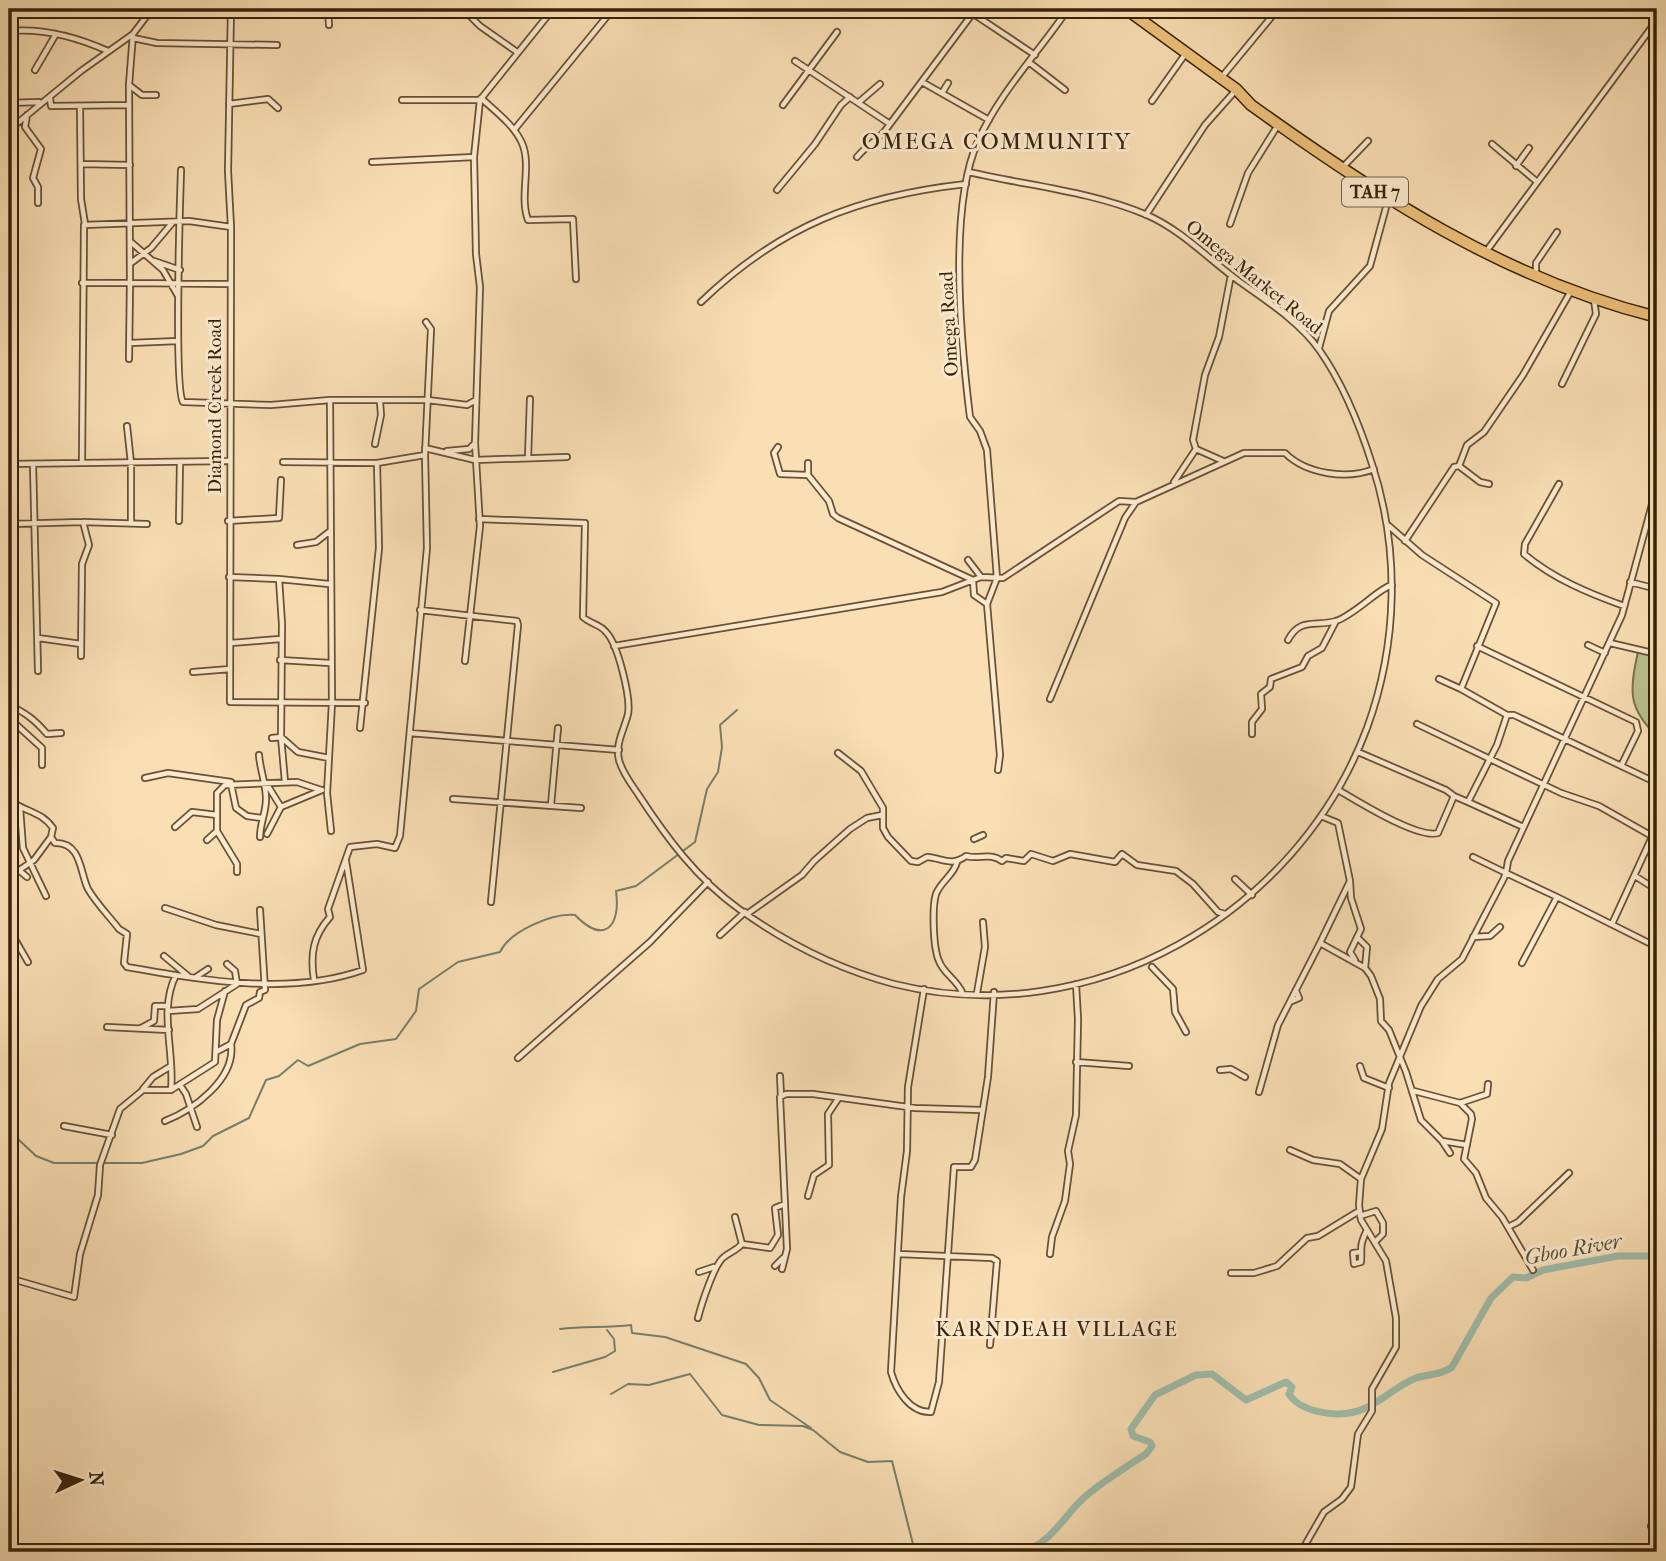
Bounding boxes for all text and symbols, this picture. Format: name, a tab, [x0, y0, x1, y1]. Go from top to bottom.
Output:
district label: OMEGA COMMUNITY	[862, 128, 1132, 155]
road number: TAH 7	[1342, 177, 1408, 206]
street label: Omega Market Road	[1181, 215, 1327, 339]
street label: Omega Road	[935, 270, 963, 377]
street label: Diamond Creek Road	[204, 318, 226, 494]
water label: Gboo River	[1523, 1228, 1625, 1269]
district label: KARNDEAH VILLAGE	[935, 1317, 1179, 1341]
north arrow	[46, 1446, 116, 1516]
text: N	[84, 1471, 107, 1487]

